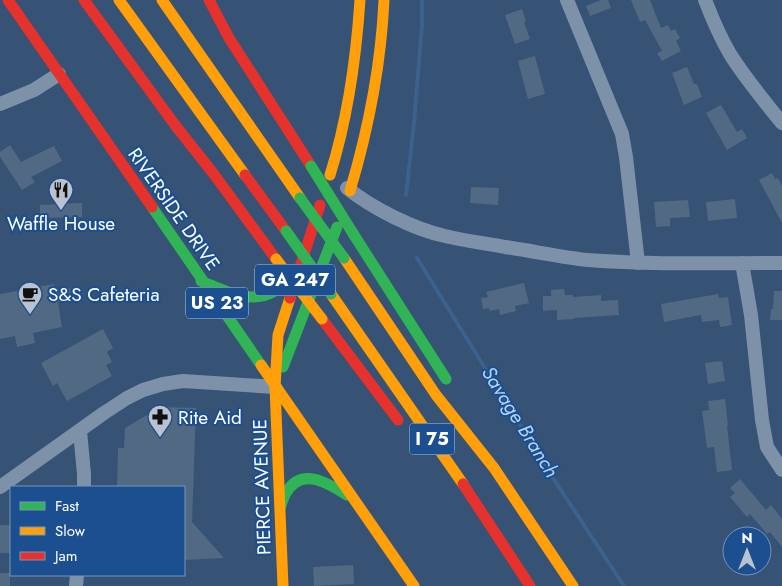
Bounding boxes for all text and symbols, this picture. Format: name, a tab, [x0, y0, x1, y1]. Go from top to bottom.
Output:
street label: RIVERSIDE DRIVE	[122, 142, 226, 276]
restaurant icon: Waffle House	[48, 177, 74, 211]
place label: Waffle House	[7, 210, 115, 237]
road number: GA 247	[255, 264, 335, 296]
cafe icon: S&S Cafeteria	[17, 281, 43, 315]
place label: S&S Cafeteria	[48, 281, 160, 308]
road number: US 23	[186, 288, 248, 318]
water label: Savage Branch	[474, 361, 566, 483]
pharmacy icon: Rite Aid	[147, 404, 173, 438]
place label: Rite Aid	[178, 404, 242, 431]
street label: PIERCE AVENUE	[246, 419, 278, 555]
road number: I 75	[410, 424, 454, 454]
legend	[10, 486, 185, 576]
text: Fast	[55, 495, 79, 517]
text: Slow	[55, 520, 86, 542]
north arrow	[722, 526, 772, 576]
text: N	[741, 528, 753, 548]
text: Jam	[53, 545, 78, 567]

